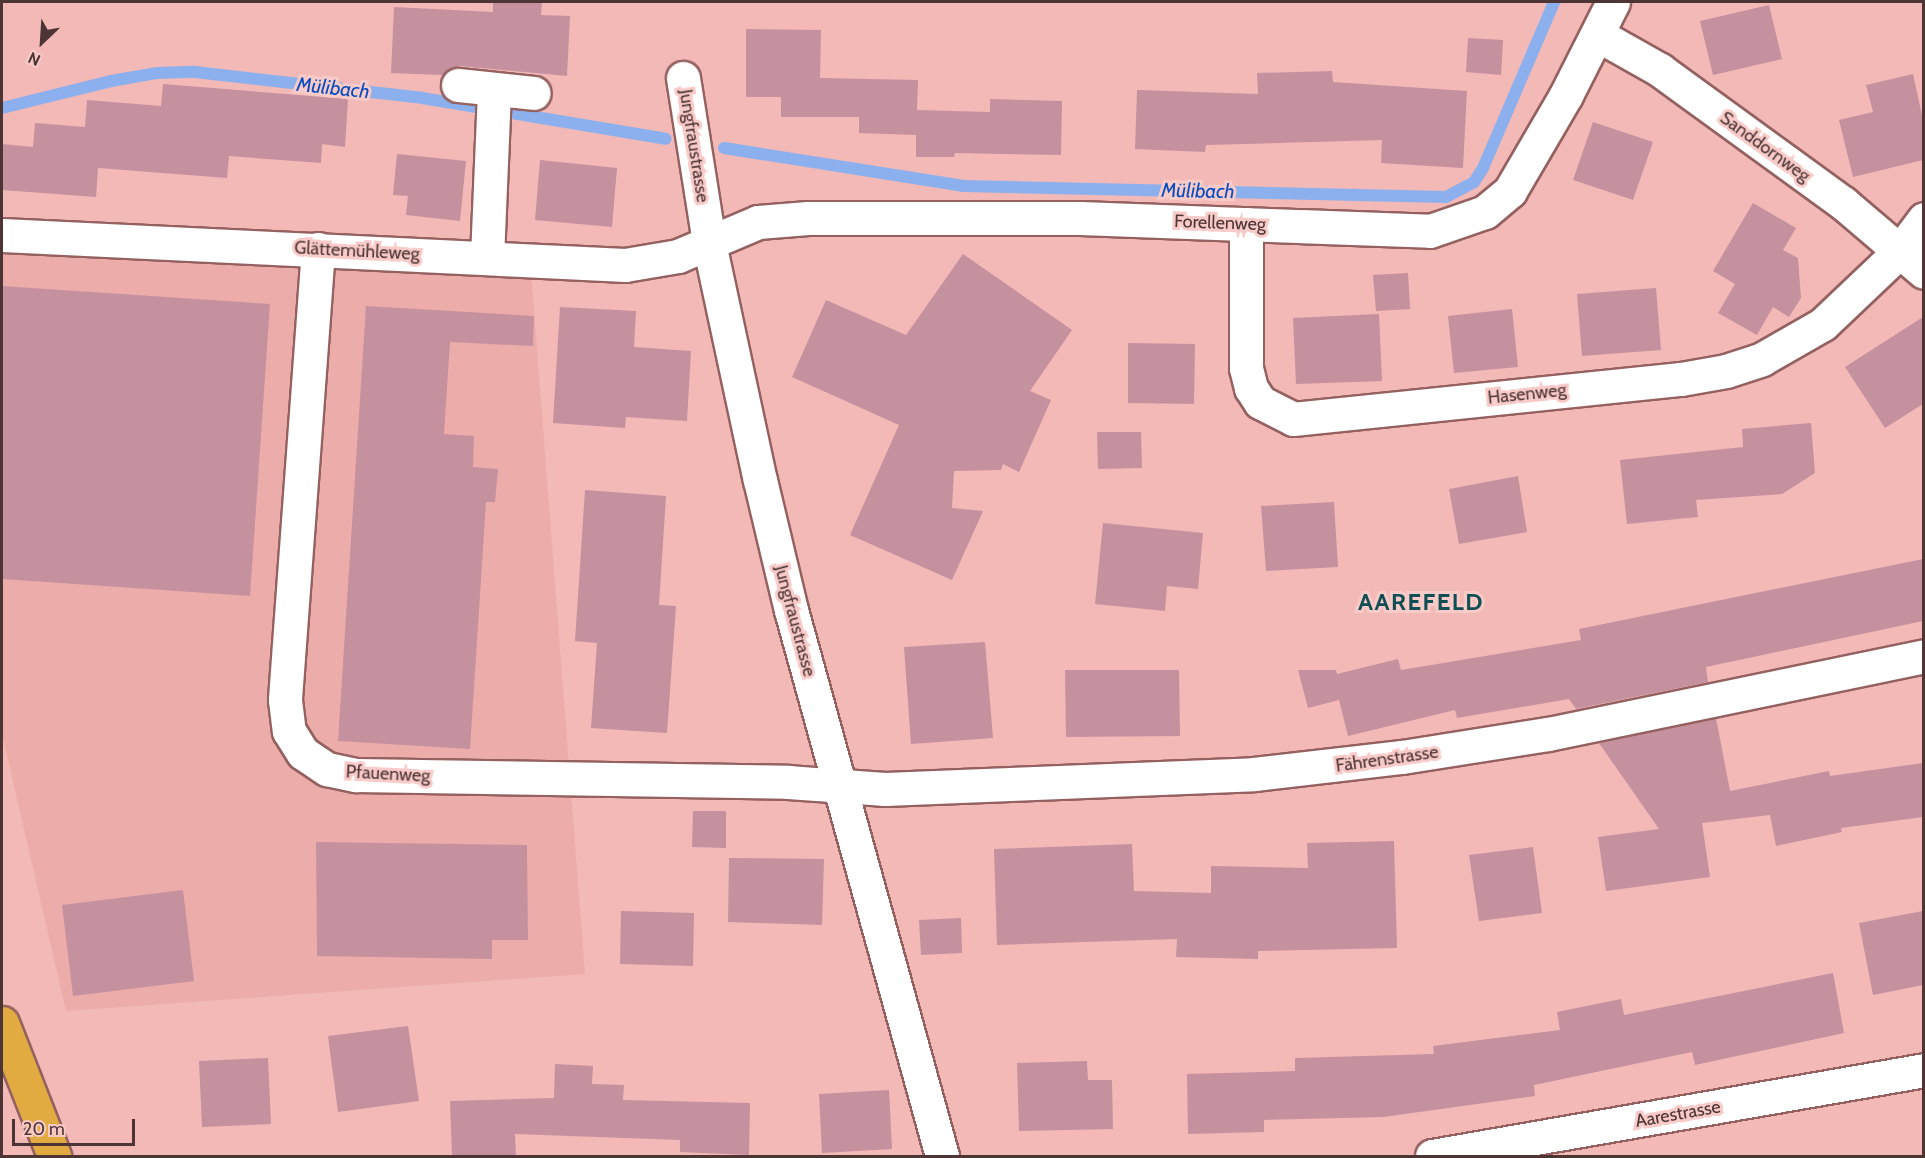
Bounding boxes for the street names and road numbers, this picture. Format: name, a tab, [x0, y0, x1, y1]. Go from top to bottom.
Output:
street label: Jungfraustrasse	[674, 88, 714, 204]
street label: Sanddornweg	[1716, 107, 1814, 187]
street label: Forellenweg	[1174, 211, 1266, 235]
street label: Glättemühleweg	[294, 237, 420, 265]
street label: Hasenweg	[1487, 379, 1567, 409]
street label: Jungfraustrasse	[770, 563, 820, 679]
street label: Fährenstrasse	[1334, 741, 1440, 777]
street label: Pfauenweg	[345, 761, 431, 787]
street label: Aarestrasse	[1634, 1096, 1722, 1132]

